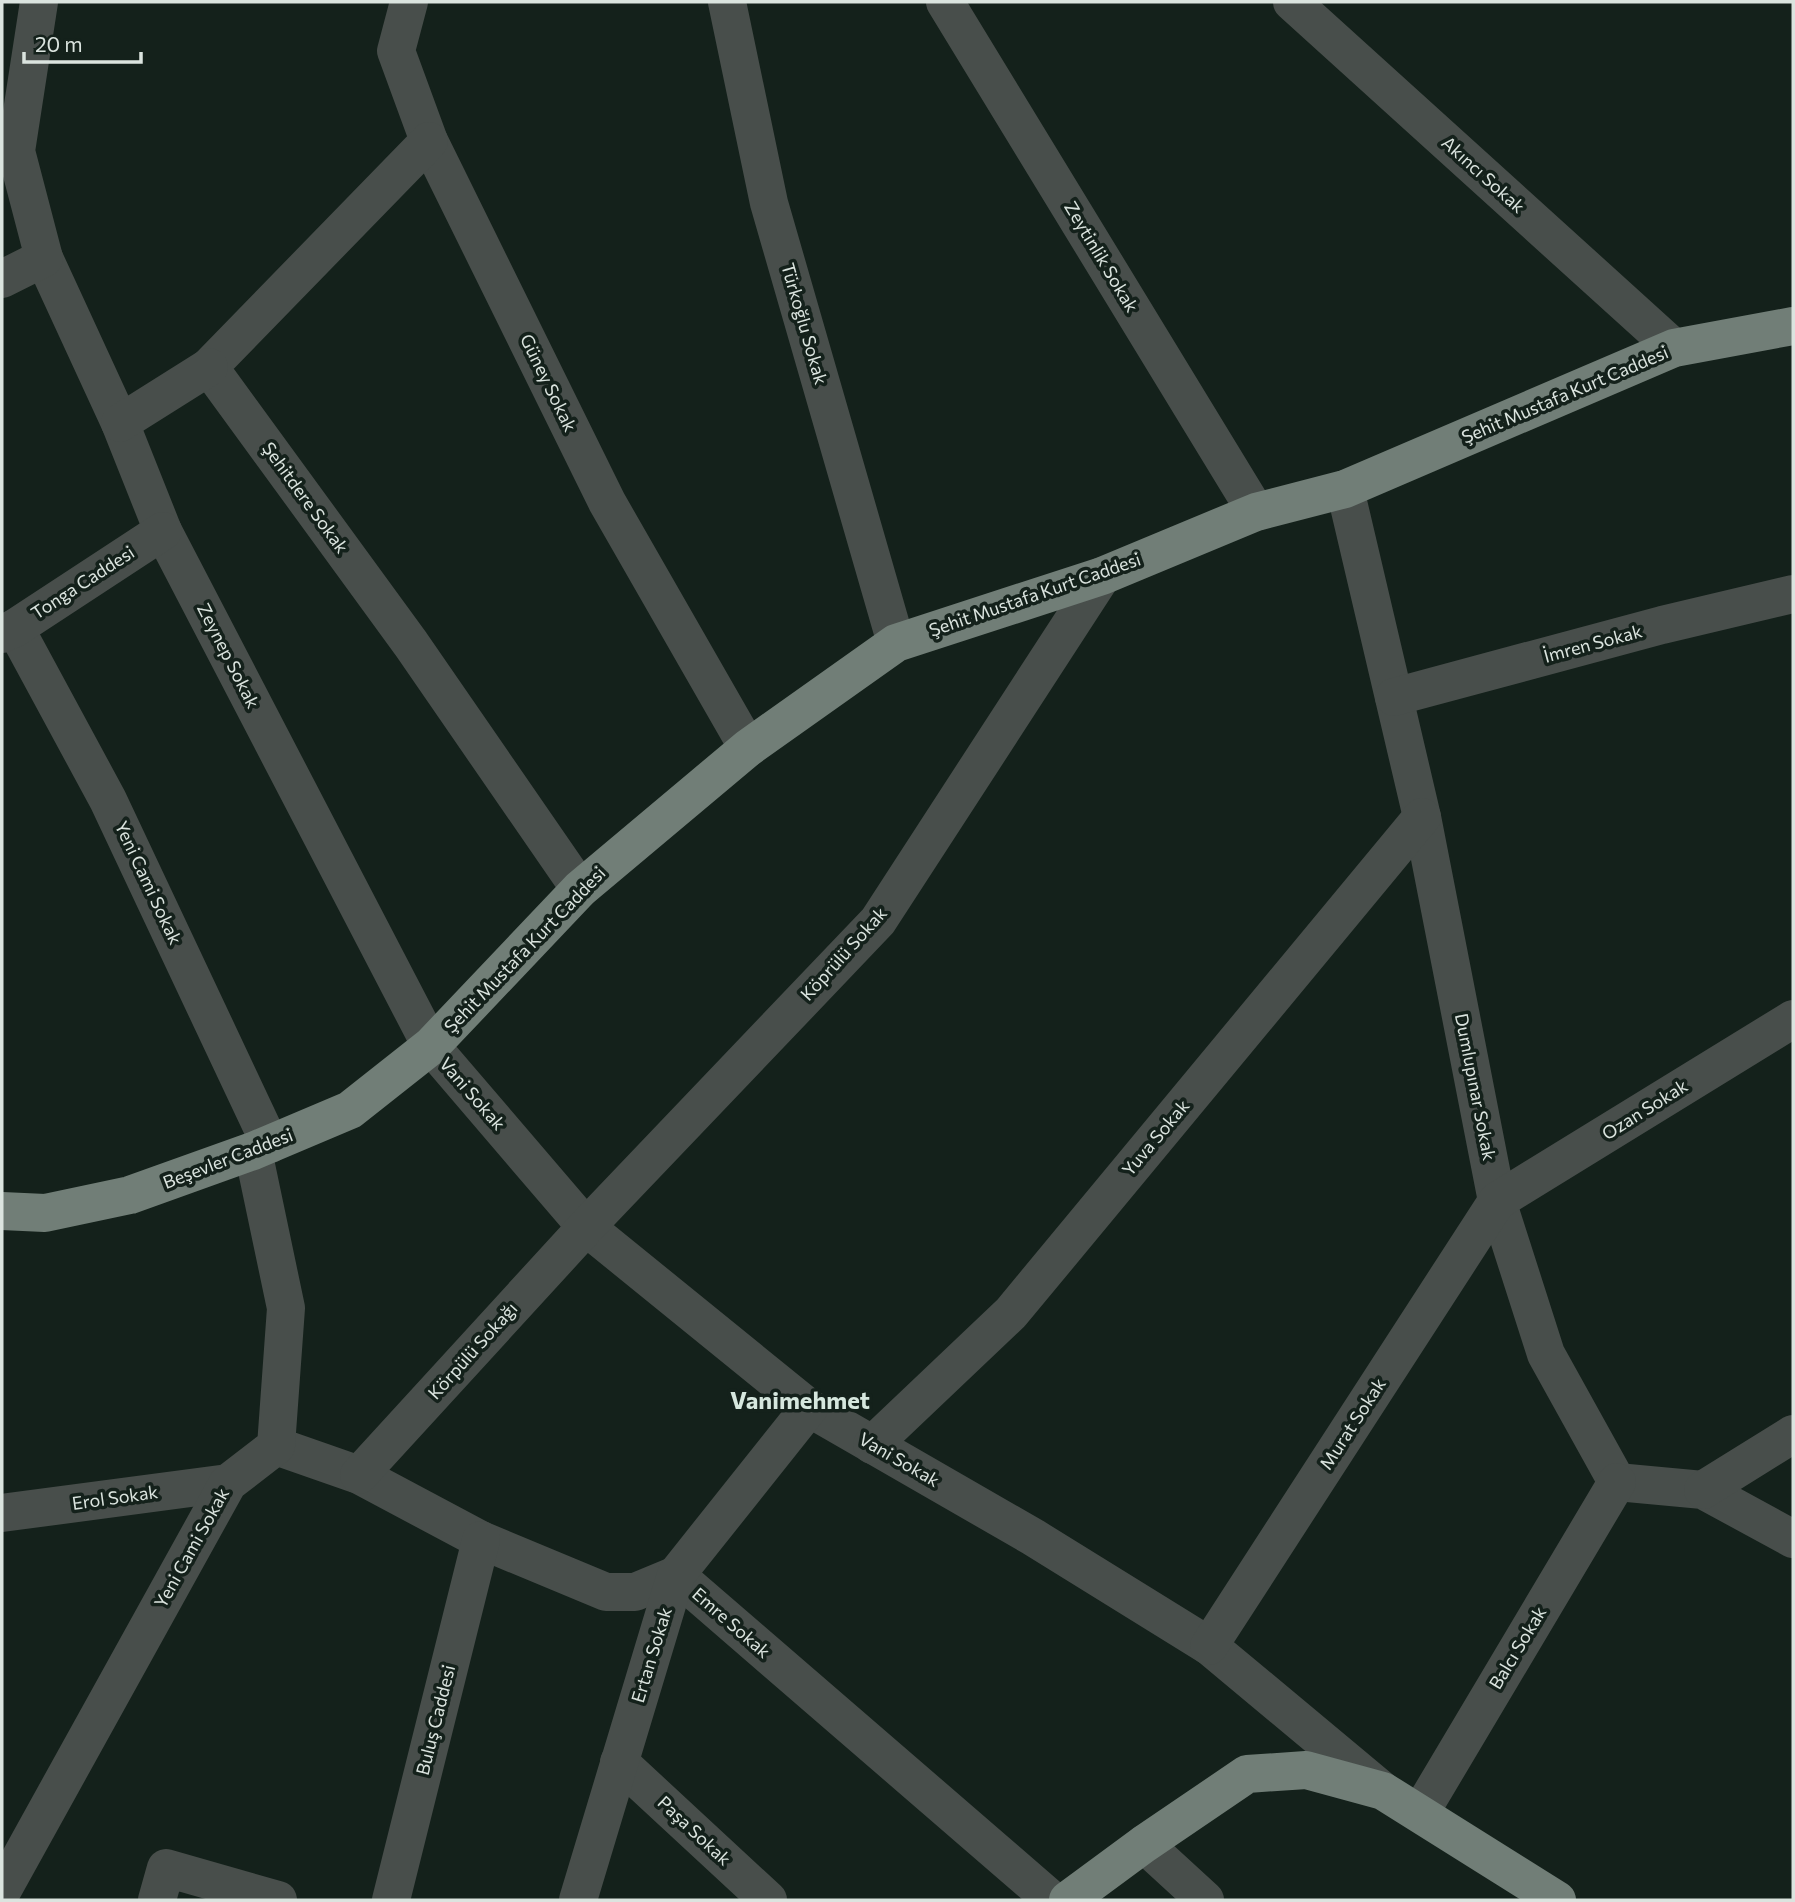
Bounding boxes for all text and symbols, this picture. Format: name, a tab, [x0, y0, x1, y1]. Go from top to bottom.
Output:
scale bar	[24, 21, 142, 65]
text: 20 m	[35, 31, 83, 56]
street label: Akıncı Sokak	[1438, 131, 1530, 217]
street label: Zeytinlik Sokak	[1060, 197, 1144, 316]
street label: Türkoğlu Sokak	[777, 260, 833, 387]
street label: Güney Sokak	[516, 330, 582, 435]
street label: Şehit Mustafa Kurt Caddesi	[1458, 340, 1671, 448]
street label: Şehitdere Sokak	[258, 437, 354, 558]
street label: Tonga Caddesi	[27, 541, 138, 624]
street label: Şehit Mustafa Kurt Caddesi	[926, 547, 1143, 641]
street label: Zeynep Sokak	[193, 599, 265, 712]
street label: İmren Sokak	[1541, 619, 1645, 667]
street label: Yeni Cami Sokak	[111, 817, 187, 948]
street label: Şehit Mustafa Kurt Caddesi	[439, 862, 609, 1037]
street label: Köprülü Sokak	[795, 902, 891, 1005]
street label: Dumlupınar Sokak	[1451, 1011, 1501, 1163]
street label: Vani Sokak	[435, 1052, 511, 1134]
street label: Ozan Sokak	[1597, 1074, 1692, 1144]
street label: Yuva Sokak	[1117, 1095, 1194, 1180]
street label: Beşevler Caddesi	[160, 1123, 296, 1193]
street label: Körpülü Sokağı	[423, 1297, 522, 1403]
street label: Murat Sokak	[1314, 1373, 1390, 1473]
district label: Vanimehmet	[730, 1385, 870, 1414]
street label: Vani Sokak	[855, 1427, 944, 1491]
street label: Erol Sokak	[70, 1480, 159, 1514]
street label: Yeni Cami Sokak	[149, 1484, 233, 1611]
street label: Emre Sokak	[688, 1582, 775, 1662]
street label: Balcı Sokak	[1484, 1602, 1551, 1693]
street label: Ertan Sokak	[626, 1604, 676, 1705]
street label: Buluş Caddesi	[411, 1662, 459, 1777]
street label: Paşa Sokak	[654, 1791, 736, 1870]

